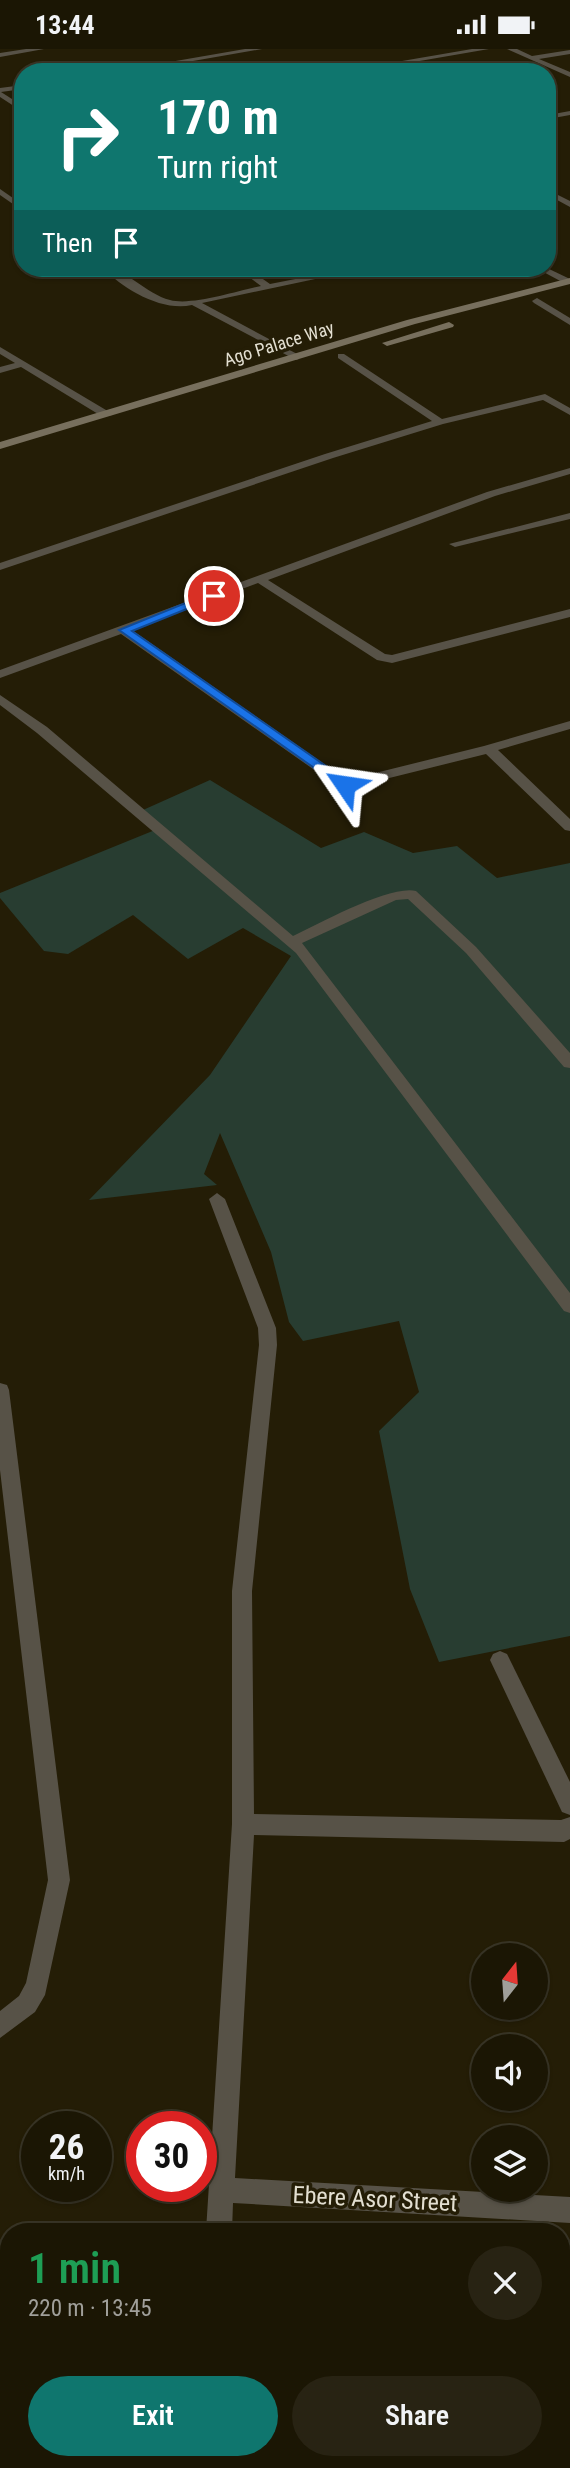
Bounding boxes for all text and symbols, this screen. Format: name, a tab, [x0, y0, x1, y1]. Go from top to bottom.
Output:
text: 13:44	[35, 10, 95, 40]
text: 170 m	[157, 89, 279, 146]
icon: right	[42, 91, 133, 182]
text: Turn right	[157, 148, 278, 186]
icon: arrive	[107, 224, 145, 262]
text: Then	[42, 228, 93, 258]
street label: Ago Palace Way	[221, 317, 337, 370]
pin	[184, 566, 244, 626]
icon: arrive	[195, 577, 233, 615]
position arrow	[308, 748, 382, 822]
north arrow	[471, 1943, 548, 2019]
map controls	[471, 1943, 548, 2202]
button: sound	[471, 2034, 548, 2111]
speed limit sign: 30	[126, 2111, 217, 2202]
button: layers	[471, 2125, 548, 2202]
text: 26	[49, 2127, 84, 2168]
text: km/h	[48, 2163, 85, 2184]
street label: Ebere Asor Street	[292, 2181, 458, 2217]
text: 1 min	[28, 2244, 121, 2293]
button: close	[468, 2246, 542, 2320]
text: 220 m · 13:45	[28, 2295, 152, 2322]
button: Exit	[28, 2376, 278, 2456]
button: Share	[292, 2376, 542, 2456]

